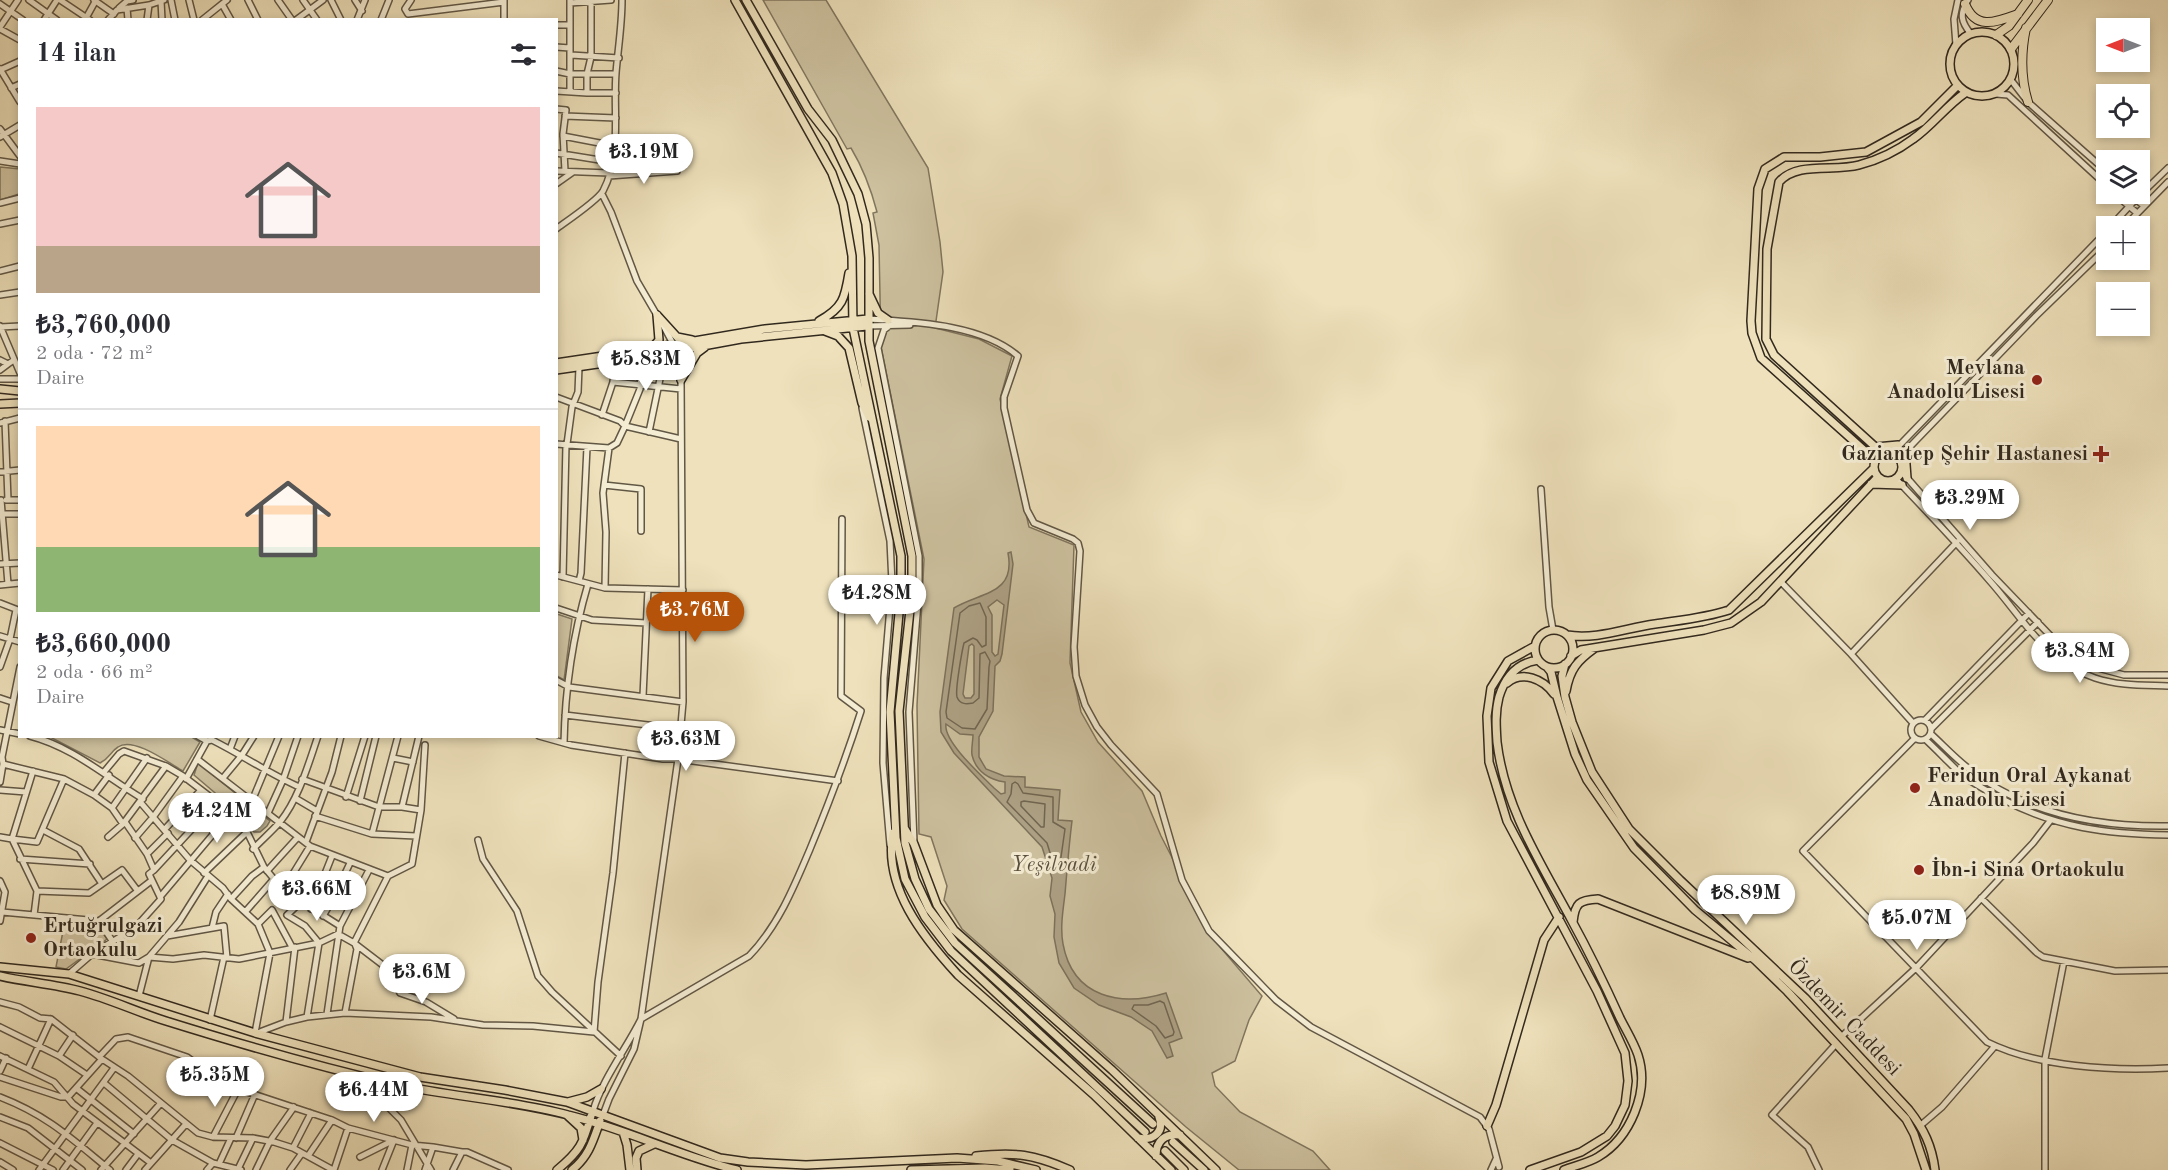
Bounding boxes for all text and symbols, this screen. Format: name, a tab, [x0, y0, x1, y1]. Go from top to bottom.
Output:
north arrow	[2096, 18, 2150, 72]
map controls	[2096, 18, 2150, 336]
icon: filters	[507, 38, 540, 71]
text: 14 ilan	[36, 41, 117, 67]
button: locate	[2096, 84, 2150, 138]
pin: ₺3.19M	[595, 134, 693, 185]
text: ₺3.19M	[609, 143, 679, 163]
icon: home	[234, 146, 342, 254]
button: layers	[2096, 150, 2150, 204]
button: +	[2096, 216, 2150, 270]
button: −	[2096, 282, 2150, 336]
text: ₺3,760,000	[36, 313, 171, 339]
pin: ₺5.83M	[597, 341, 695, 392]
text: 2 oda · 72 m²	[36, 344, 153, 364]
text: ₺5.83M	[611, 350, 681, 370]
place label: Mevlana Anadolu Lisesi	[1887, 358, 2025, 403]
text: Daire	[36, 369, 84, 389]
marker: Mevlana Anadolu Lisesi	[2030, 373, 2044, 387]
place label: Gaziantep Şehir Hastanesi	[1841, 444, 2088, 465]
marker: Gaziantep Şehir Hastanesi	[2092, 445, 2110, 463]
icon: home	[234, 465, 342, 573]
pin: ₺3.29M	[1921, 480, 2019, 531]
text: ₺3.29M	[1935, 489, 2005, 509]
pin: ₺4.28M	[828, 575, 926, 626]
text: ₺4.28M	[842, 584, 912, 604]
pin: ₺3.76M	[646, 592, 744, 643]
text: ₺3.76M	[660, 601, 730, 621]
text: ₺3,660,000	[36, 632, 171, 658]
pin: ₺3.84M	[2031, 633, 2129, 684]
text: ₺3.84M	[2045, 642, 2115, 662]
text: 2 oda · 66 m²	[36, 663, 153, 683]
text: Daire	[36, 688, 84, 708]
pin: ₺3.63M	[637, 721, 735, 772]
text: ₺3.63M	[651, 730, 721, 750]
place label: Feridun Oral Aykanat Anadolu Lisesi	[1927, 766, 2132, 811]
marker: Feridun Oral Aykanat Anadolu Lisesi	[1908, 781, 1922, 795]
pin: ₺4.24M	[168, 793, 266, 844]
text: ₺4.24M	[182, 802, 252, 822]
park label: Yeşilvadi	[1012, 855, 1096, 876]
place label: İbn-i Sina Ortaokulu	[1931, 857, 2125, 881]
marker: İbn-i Sina Ortaokulu	[1912, 863, 1926, 877]
pin: ₺3.66M	[268, 871, 366, 922]
pin: ₺8.89M	[1697, 875, 1795, 926]
text: ₺3.66M	[282, 880, 352, 900]
text: ₺8.89M	[1711, 884, 1781, 904]
pin: ₺5.07M	[1868, 900, 1966, 951]
text: ₺5.07M	[1882, 909, 1952, 929]
place label: Ertuğrulgazi Ortaokulu	[43, 916, 163, 961]
marker: Ertuğrulgazi Ortaokulu	[24, 931, 38, 945]
street label: Özdemir Caddesi	[1784, 953, 1907, 1080]
pin: ₺3.6M	[380, 954, 464, 1005]
text: ₺3.6M	[393, 963, 451, 983]
pin: ₺5.35M	[166, 1057, 264, 1108]
text: ₺5.35M	[180, 1066, 250, 1086]
pin: ₺6.44M	[325, 1072, 423, 1123]
text: ₺6.44M	[339, 1081, 409, 1101]

